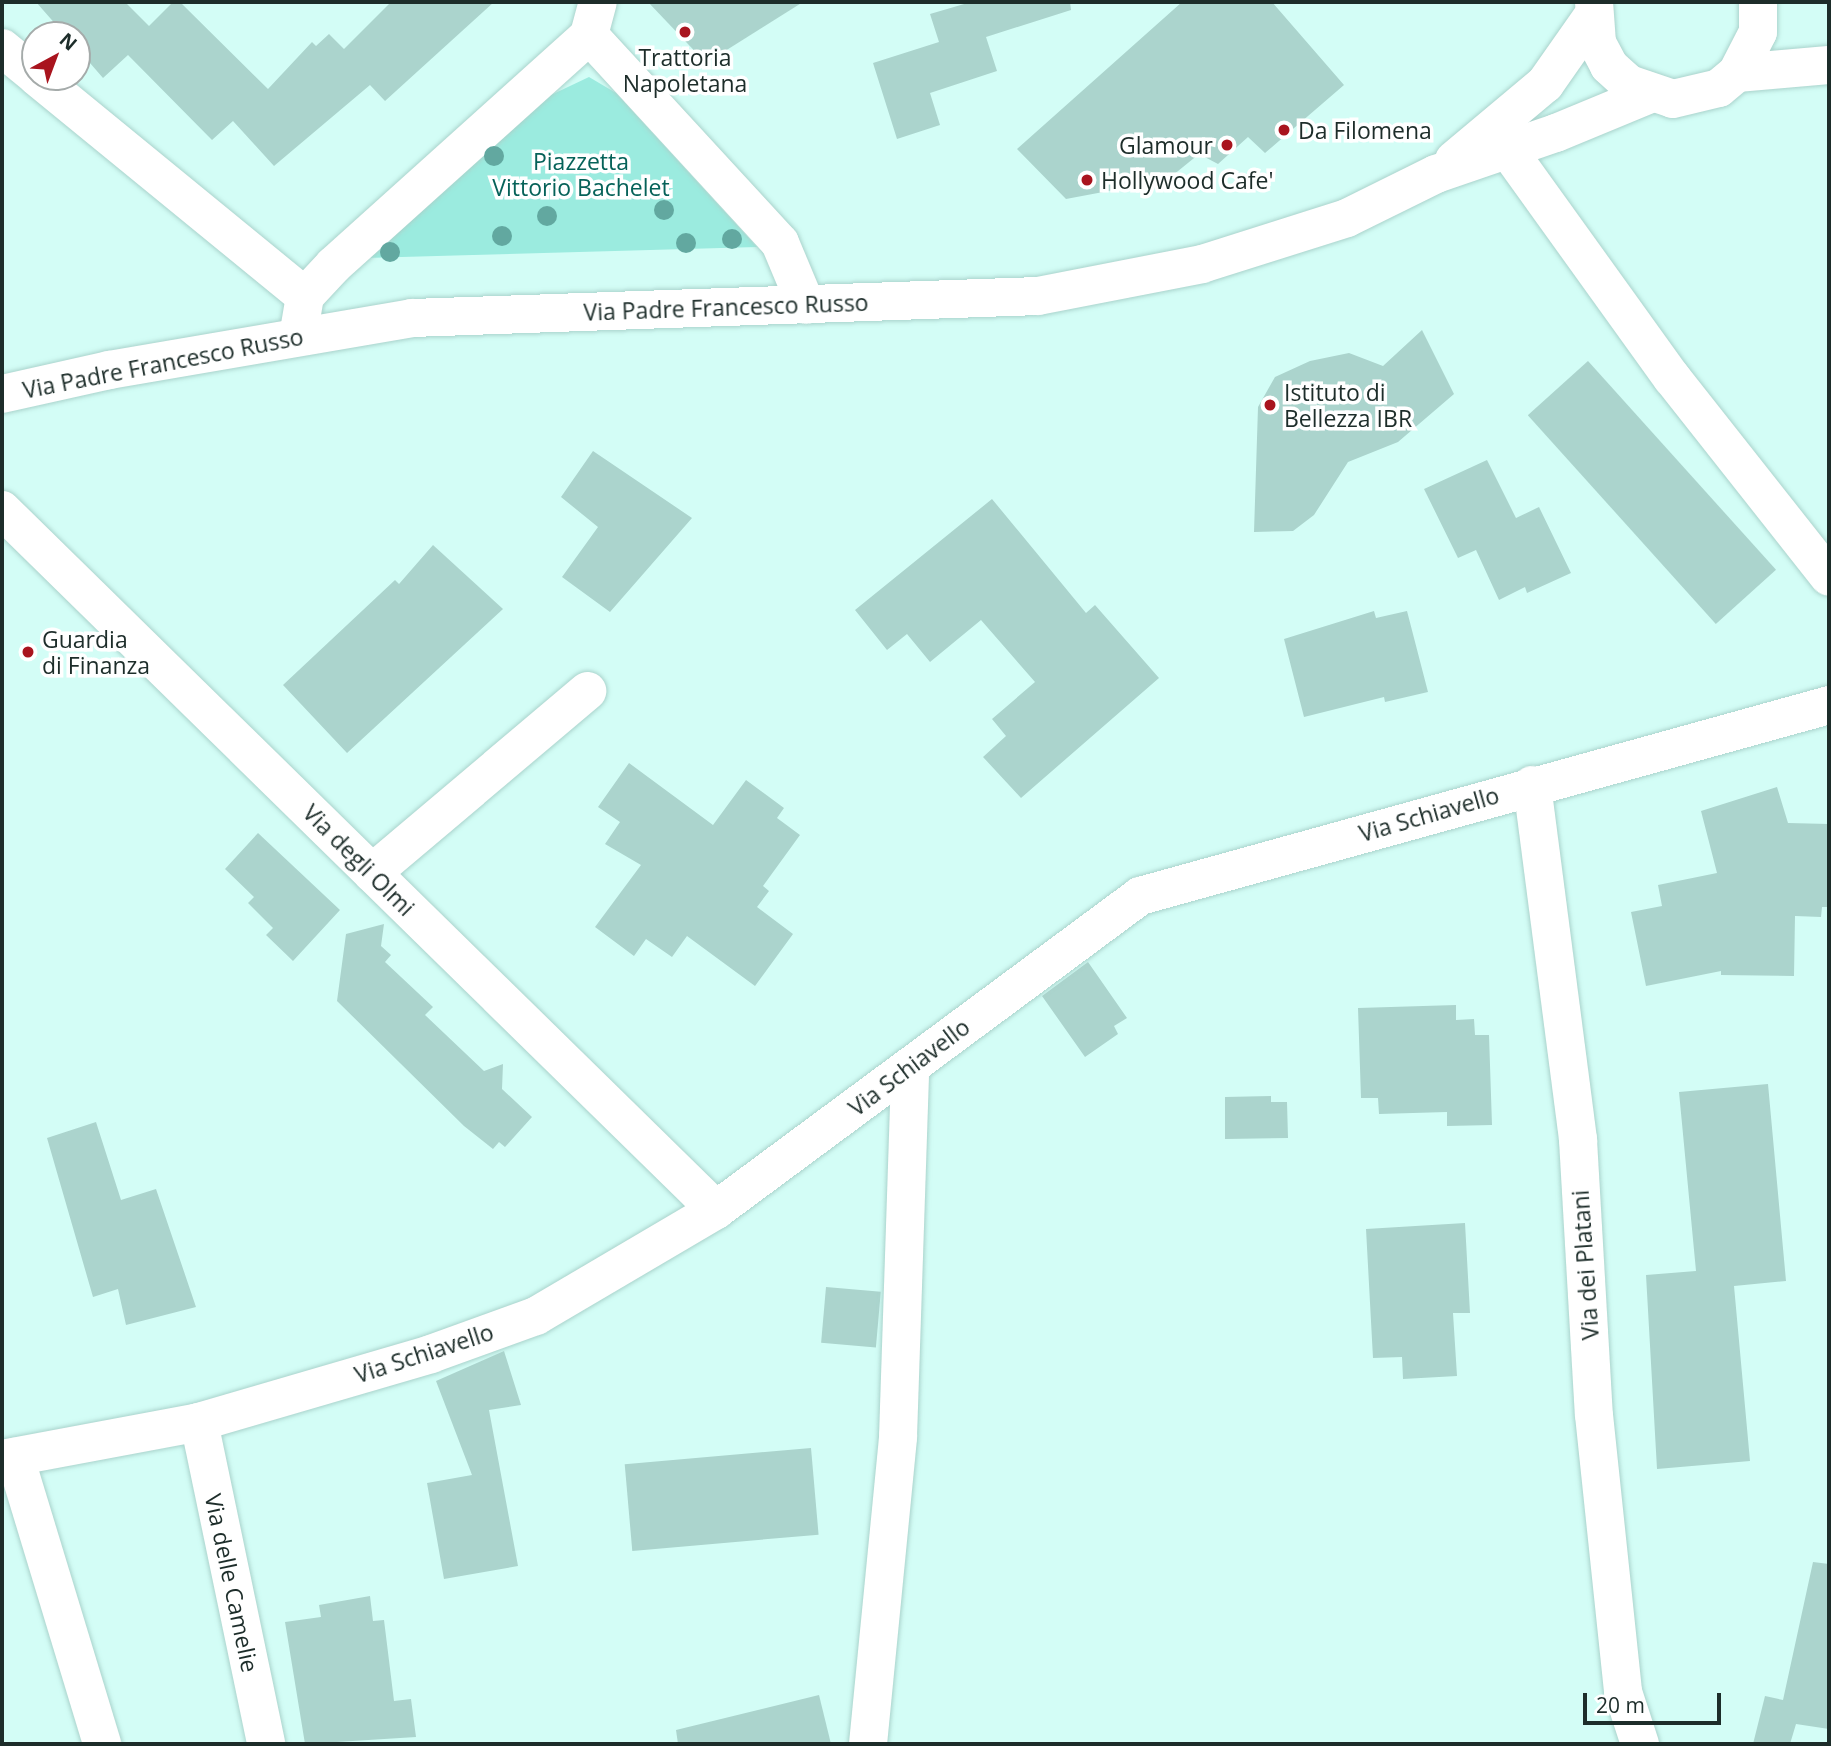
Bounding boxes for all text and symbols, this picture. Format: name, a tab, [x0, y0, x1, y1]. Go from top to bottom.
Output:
north arrow	[21, 21, 91, 91]
marker: Trattoria Napoletana	[677, 24, 693, 40]
text: N	[54, 27, 83, 57]
place label: Trattoria Napoletana	[623, 43, 747, 97]
place label: Da Filomena	[1298, 116, 1432, 144]
marker: Da Filomena	[1276, 122, 1292, 138]
place label: Glamour	[1119, 131, 1213, 159]
marker: Glamour	[1219, 137, 1235, 153]
park label: Piazzetta Vittorio Bachelet	[492, 147, 670, 201]
place label: Hollywood Cafe'	[1101, 166, 1273, 194]
marker: Hollywood Cafe'	[1079, 172, 1095, 188]
street label: Via Padre Francesco Russo	[583, 288, 869, 326]
street label: Via Padre Francesco Russo	[20, 322, 306, 404]
place label: Istituto di Bellezza IBR	[1284, 378, 1412, 432]
marker: Istituto di Bellezza IBR	[1262, 397, 1278, 413]
place label: Guardia di Finanza	[42, 625, 150, 679]
marker: Guardia di Finanza	[20, 644, 36, 660]
street label: Via Schiavello	[1356, 781, 1502, 847]
street label: Via degli Olmi	[298, 799, 420, 921]
street label: Via Schiavello	[843, 1013, 975, 1121]
street label: Via dei Platani	[1566, 1189, 1604, 1341]
street label: Via Schiavello	[351, 1318, 497, 1388]
street label: Via delle Camelie	[200, 1491, 264, 1675]
scale bar	[1586, 1680, 1724, 1724]
text: 20 m	[1596, 1691, 1645, 1719]

